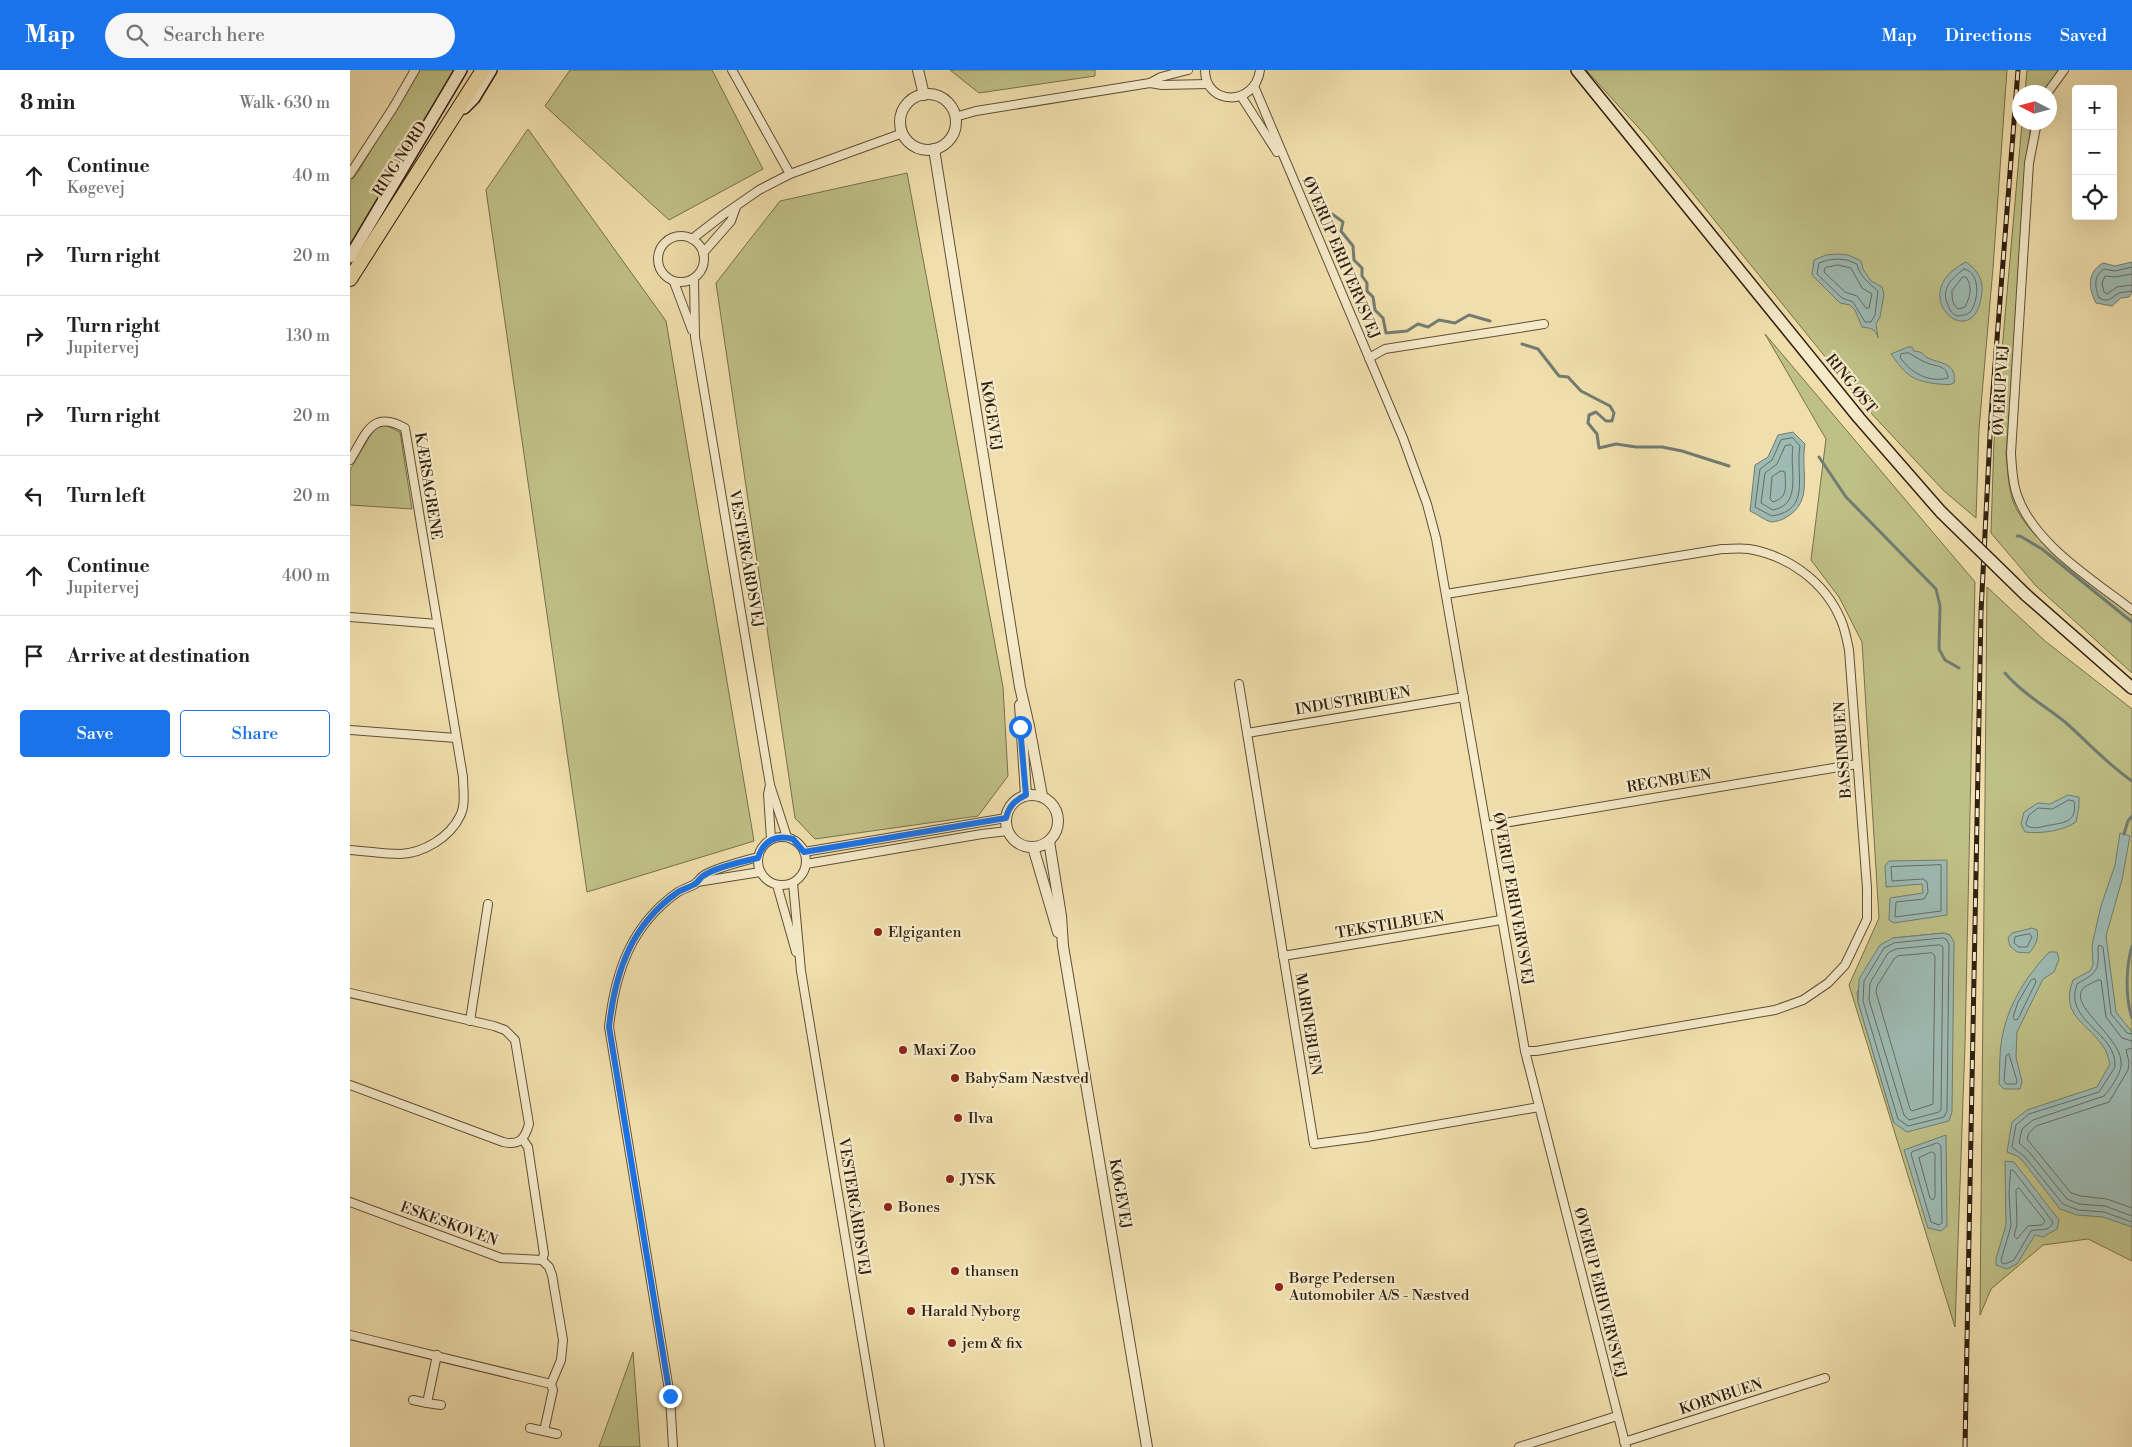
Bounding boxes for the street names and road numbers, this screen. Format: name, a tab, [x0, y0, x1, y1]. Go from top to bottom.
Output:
street label: RING NORD	[369, 118, 431, 200]
street label: ØVERUP ERHVERVSVEJ	[1298, 174, 1384, 342]
street label: ØVERUPVEJ	[1989, 344, 2013, 436]
street label: RING ØST	[1821, 350, 1881, 418]
street label: KØGEVEJ	[976, 379, 1006, 453]
street label: KÆRSAGRENE	[410, 431, 446, 541]
street label: VESTERGÅRDSVEJ	[724, 487, 768, 629]
street label: INDUSTRIBUEN	[1294, 682, 1412, 720]
street label: BASSINBUEN	[1830, 701, 1856, 800]
street label: REGNBUEN	[1625, 765, 1713, 797]
street label: ØVERUP ERHVERVSVEJ	[1488, 811, 1538, 987]
street label: TEKSTILBUEN	[1334, 907, 1446, 943]
street label: MARINEBUEN	[1290, 971, 1326, 1077]
street label: VESTERGÅRDSVEJ	[834, 1135, 875, 1277]
street label: KØGEVEJ	[1104, 1157, 1136, 1231]
street label: ESKESKOVEN	[398, 1198, 500, 1250]
street label: ØVERUP ERHVERVSVEJ	[1570, 1206, 1630, 1380]
street label: KORNBUEN	[1677, 1375, 1765, 1419]

